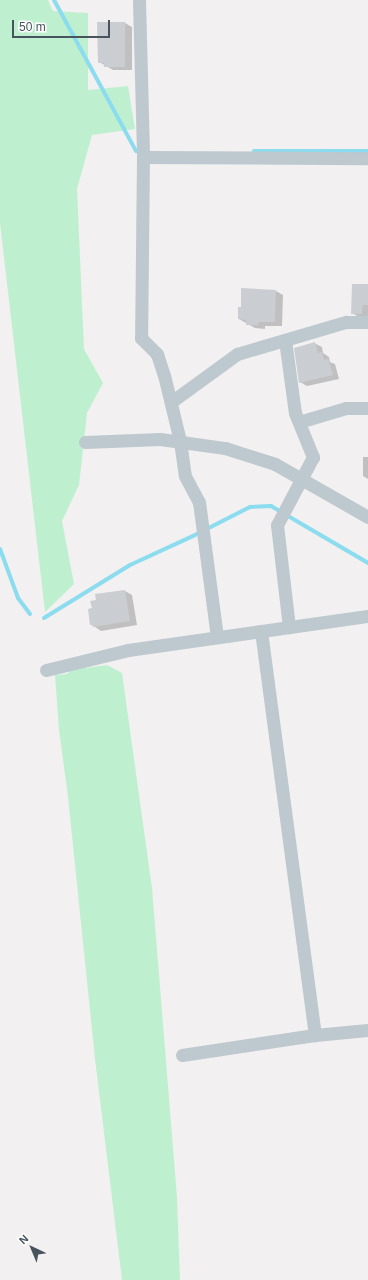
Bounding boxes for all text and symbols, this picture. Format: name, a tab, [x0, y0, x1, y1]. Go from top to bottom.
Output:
scale bar	[14, 12, 112, 38]
text: 50 m	[19, 20, 46, 34]
north arrow	[12, 1228, 52, 1268]
text: N	[17, 1232, 31, 1246]

